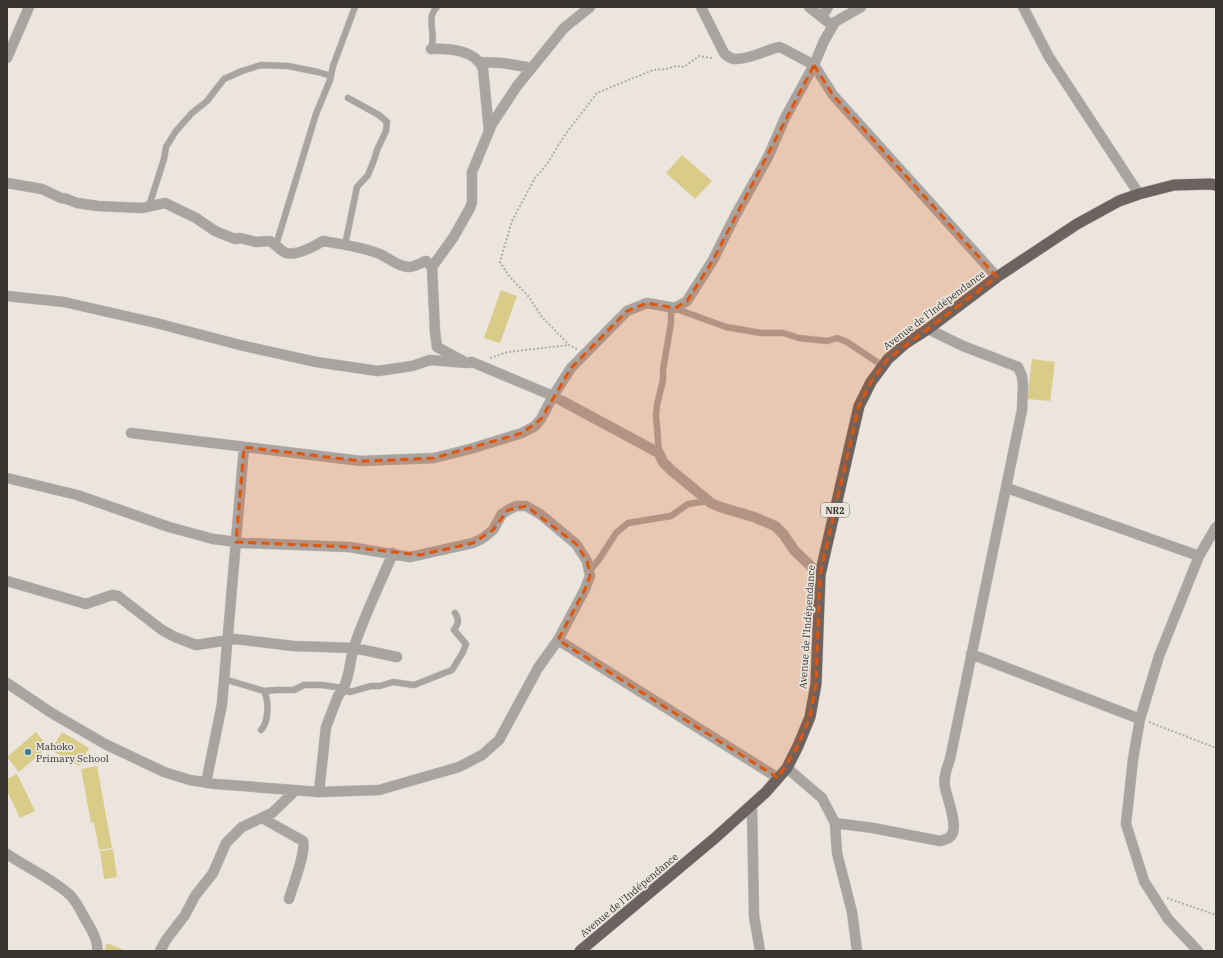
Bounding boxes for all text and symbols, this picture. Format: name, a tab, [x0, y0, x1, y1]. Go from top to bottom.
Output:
street label: Avenue de l'Indépendance	[880, 267, 988, 353]
road number: NR2	[821, 503, 849, 517]
street label: Avenue de l'Indépendance	[796, 565, 818, 689]
place label: Mahoko Primary School	[36, 740, 109, 765]
marker: Mahoko Primary School	[23, 747, 33, 757]
street label: Avenue de l'Indépendance	[577, 850, 681, 940]

